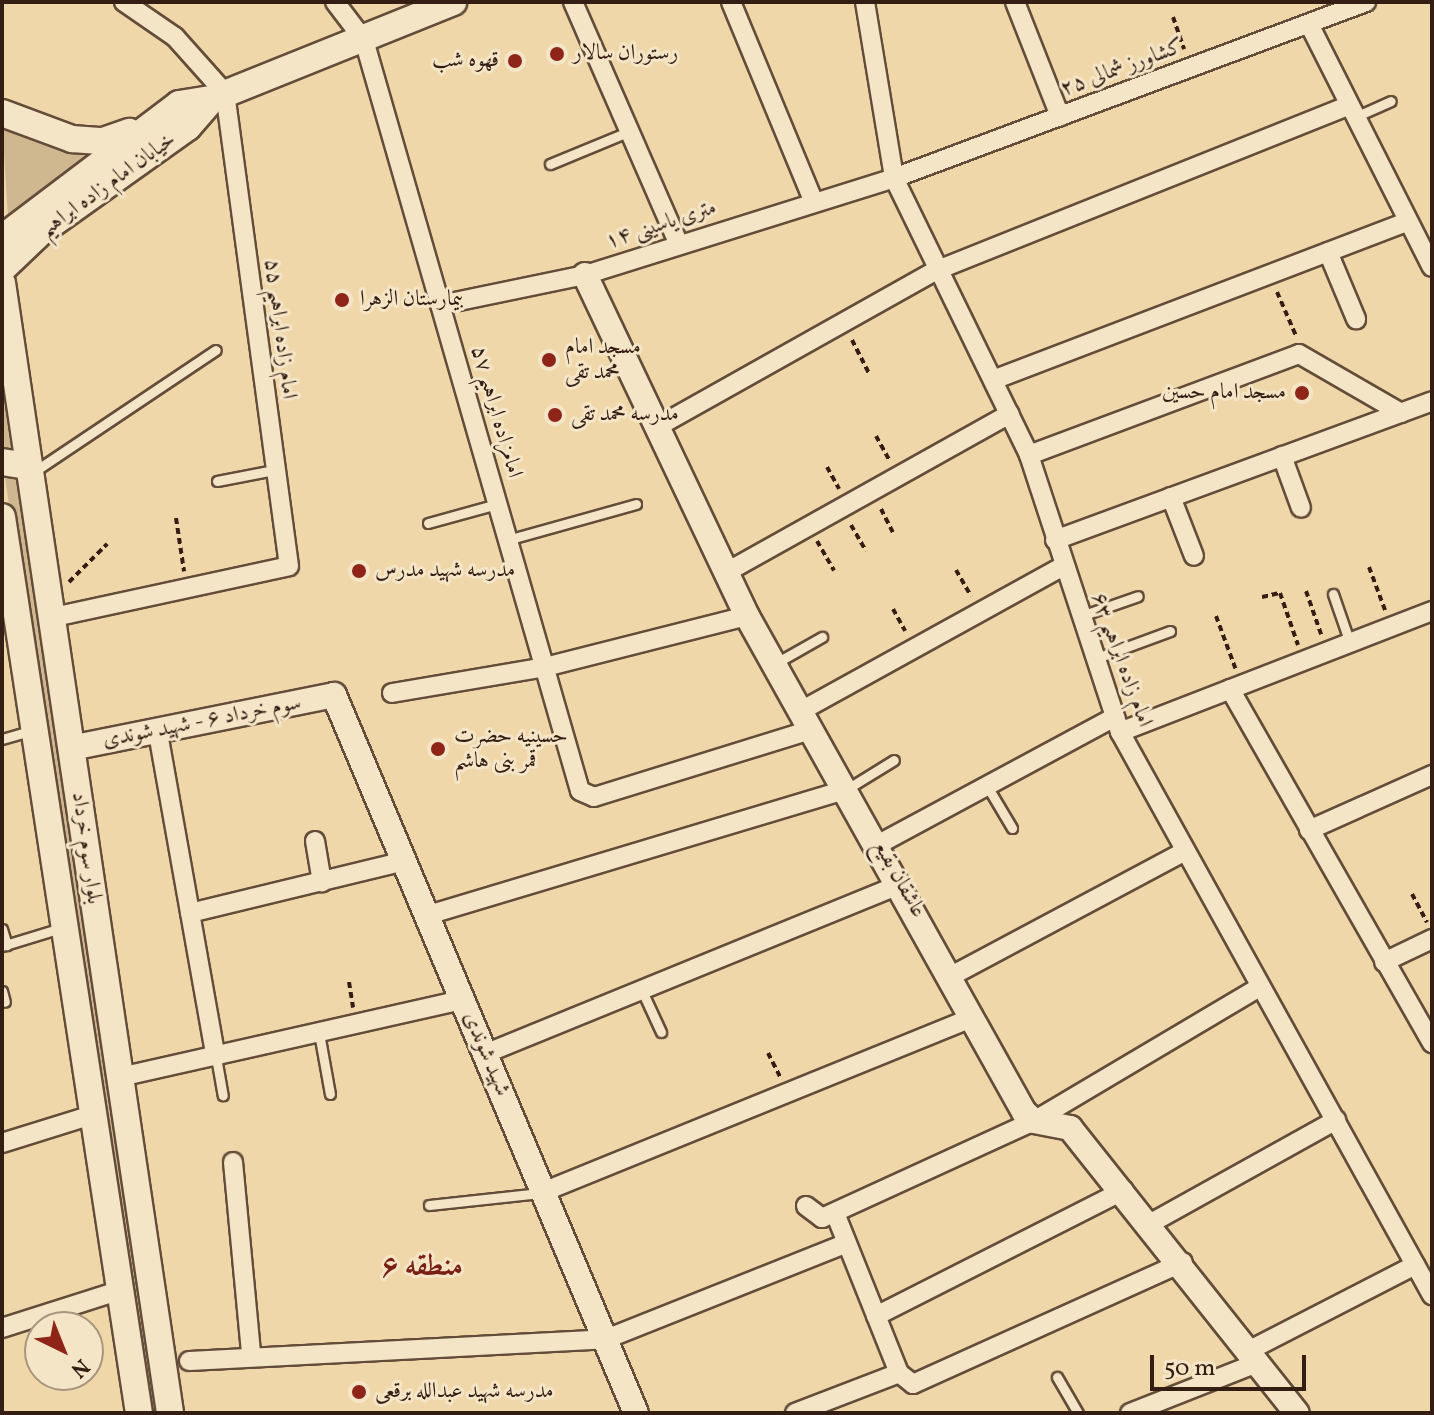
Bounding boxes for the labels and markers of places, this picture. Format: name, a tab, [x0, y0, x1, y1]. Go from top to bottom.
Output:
place label: رستوران سالار	[573, 41, 678, 67]
marker: رستوران سالار	[548, 45, 566, 63]
place label: قهوه شب	[432, 48, 499, 74]
marker: قهوه شب	[506, 52, 524, 70]
place label: بیمارستان الزهرا	[360, 287, 463, 313]
marker: بیمارستان الزهرا	[331, 289, 353, 311]
place label: مسجد امام محمد تقی	[565, 334, 641, 386]
marker: مسجد امام محمد تقی	[540, 351, 558, 369]
place label: مسجد امام حسین	[1162, 380, 1286, 406]
marker: مسجد امام حسین	[1293, 384, 1311, 402]
place label: مدرسه محمد تقی	[571, 402, 679, 428]
marker: مدرسه محمد تقی	[546, 406, 564, 424]
place label: مدرسه شهید مدرس	[375, 558, 515, 584]
marker: مدرسه شهید مدرس	[350, 562, 368, 580]
place label: حسینیه حضرت قمر بنی هاشم	[454, 723, 568, 774]
marker: حسینیه حضرت قمر بنی هاشم	[429, 740, 447, 758]
place label: مدرسه شهید عبدالله برقعی	[375, 1379, 554, 1405]
marker: مدرسه شهید عبدالله برقعی	[350, 1383, 368, 1401]

